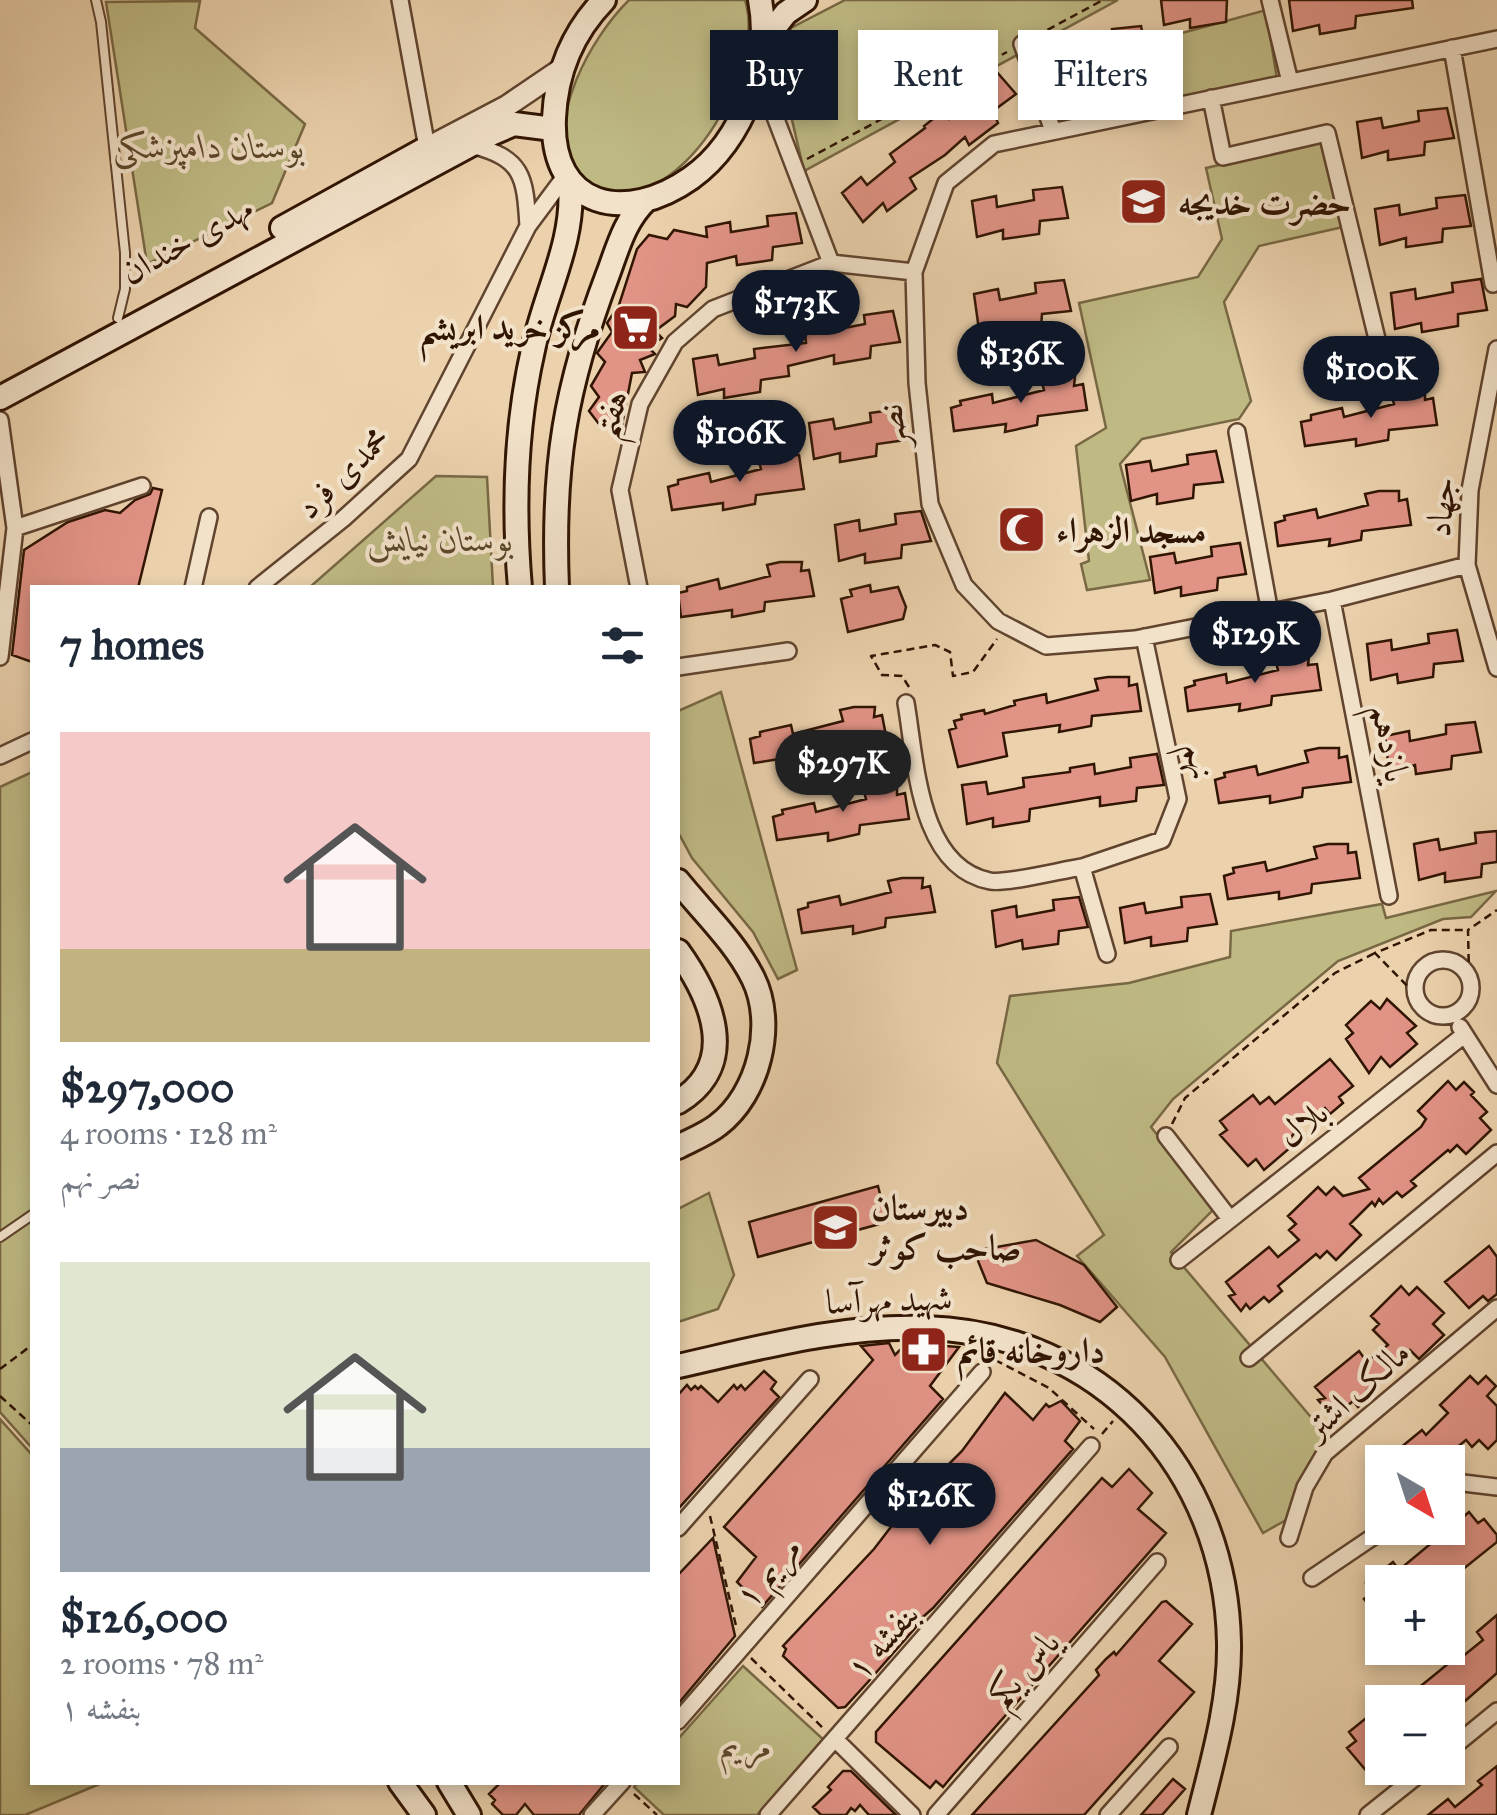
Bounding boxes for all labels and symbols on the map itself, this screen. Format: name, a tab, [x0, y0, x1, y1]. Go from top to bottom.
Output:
park label: بوستان دامپزشکی	[113, 125, 306, 170]
school or university icon: حضرت خدیجه	[1117, 176, 1169, 228]
place label: حضرت خدیجه	[1178, 181, 1352, 227]
street label: مهدی خندان	[113, 186, 261, 295]
pin: $173K	[726, 270, 866, 355]
supermarket icon: مرکز خرید ابریشم	[609, 301, 661, 353]
place label: مرکز خرید ابریشم	[419, 306, 600, 363]
pin: $136K	[951, 321, 1091, 406]
pin: $100K	[1301, 336, 1441, 421]
street label: هفتم	[582, 384, 650, 448]
pin: $106K	[670, 400, 810, 485]
street label: نصر	[868, 402, 917, 454]
street label: محمدی فرد	[287, 418, 399, 528]
street label: جهاد	[1417, 475, 1465, 539]
mosque icon: مسجد الزهراء	[995, 504, 1047, 556]
place label: مسجد الزهراء	[1056, 509, 1206, 554]
park label: بوستان نیایش	[366, 518, 514, 563]
pin: $129K	[1185, 601, 1325, 686]
street label: یازدهم	[1351, 700, 1419, 790]
pin: $297K	[773, 730, 913, 815]
street label: نهم	[1165, 739, 1225, 785]
street label: بلال	[1269, 1091, 1337, 1157]
place label: دبيرستان صاحب كوثر	[867, 1186, 1021, 1270]
school or university icon: دبيرستان صاحب كوثر	[810, 1201, 862, 1253]
street label: شهید مهرآسا	[825, 1276, 953, 1325]
pharmacy icon: داروخانه قائم	[897, 1324, 949, 1376]
place label: داروخانه قائم	[958, 1329, 1105, 1382]
street label: مالک اشتر	[1293, 1331, 1419, 1451]
north arrow	[1365, 1445, 1465, 1545]
pin: $126K	[860, 1463, 1000, 1548]
street label: مریم ۱	[725, 1527, 817, 1622]
street label: بنفشه ۱	[837, 1593, 927, 1689]
street label: یاس یکم	[979, 1620, 1079, 1723]
park label: مریم	[720, 1724, 772, 1775]

